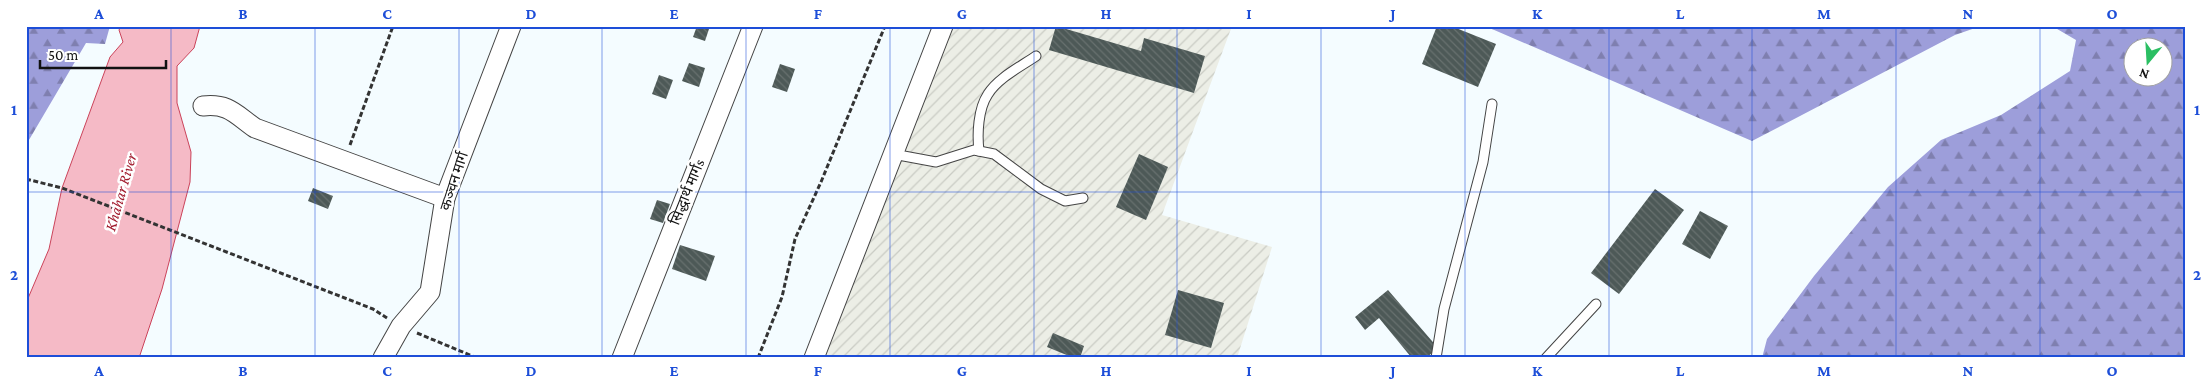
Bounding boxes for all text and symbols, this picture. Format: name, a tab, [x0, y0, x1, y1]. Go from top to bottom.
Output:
text: A	[93, 5, 104, 22]
text: B	[238, 5, 248, 22]
text: C	[382, 5, 392, 22]
text: D	[525, 5, 537, 22]
text: E	[669, 5, 679, 22]
text: F	[814, 5, 823, 22]
text: G	[957, 5, 967, 22]
text: H	[1101, 5, 1112, 22]
text: I	[1246, 5, 1252, 22]
text: J	[1388, 5, 1396, 22]
text: K	[1532, 5, 1543, 22]
text: L	[1676, 5, 1685, 22]
text: M	[1817, 5, 1831, 22]
text: N	[1963, 5, 1974, 22]
text: O	[2106, 5, 2118, 22]
scale bar	[40, 38, 166, 70]
north arrow	[2124, 38, 2174, 88]
text: 50 m	[48, 47, 78, 63]
text: N	[2137, 65, 2151, 83]
text: 1	[11, 101, 17, 118]
text: 1	[2194, 101, 2200, 118]
street label: कञ्चन मार्ग	[436, 148, 471, 212]
water label: Khahar River	[101, 151, 140, 233]
street label: सिद्धार्थ मार्गs	[666, 156, 707, 227]
text: 2	[10, 266, 18, 283]
text: 2	[2193, 266, 2201, 283]
text: A	[93, 362, 104, 379]
text: B	[238, 362, 248, 379]
text: C	[382, 362, 392, 379]
text: D	[525, 362, 537, 379]
text: E	[669, 362, 679, 379]
text: F	[814, 362, 823, 379]
text: G	[957, 362, 967, 379]
text: H	[1101, 362, 1112, 379]
text: I	[1246, 362, 1252, 379]
text: J	[1388, 362, 1396, 379]
text: K	[1532, 362, 1543, 379]
text: L	[1676, 362, 1685, 379]
text: M	[1817, 362, 1831, 379]
text: N	[1963, 362, 1974, 379]
text: O	[2106, 362, 2118, 379]

